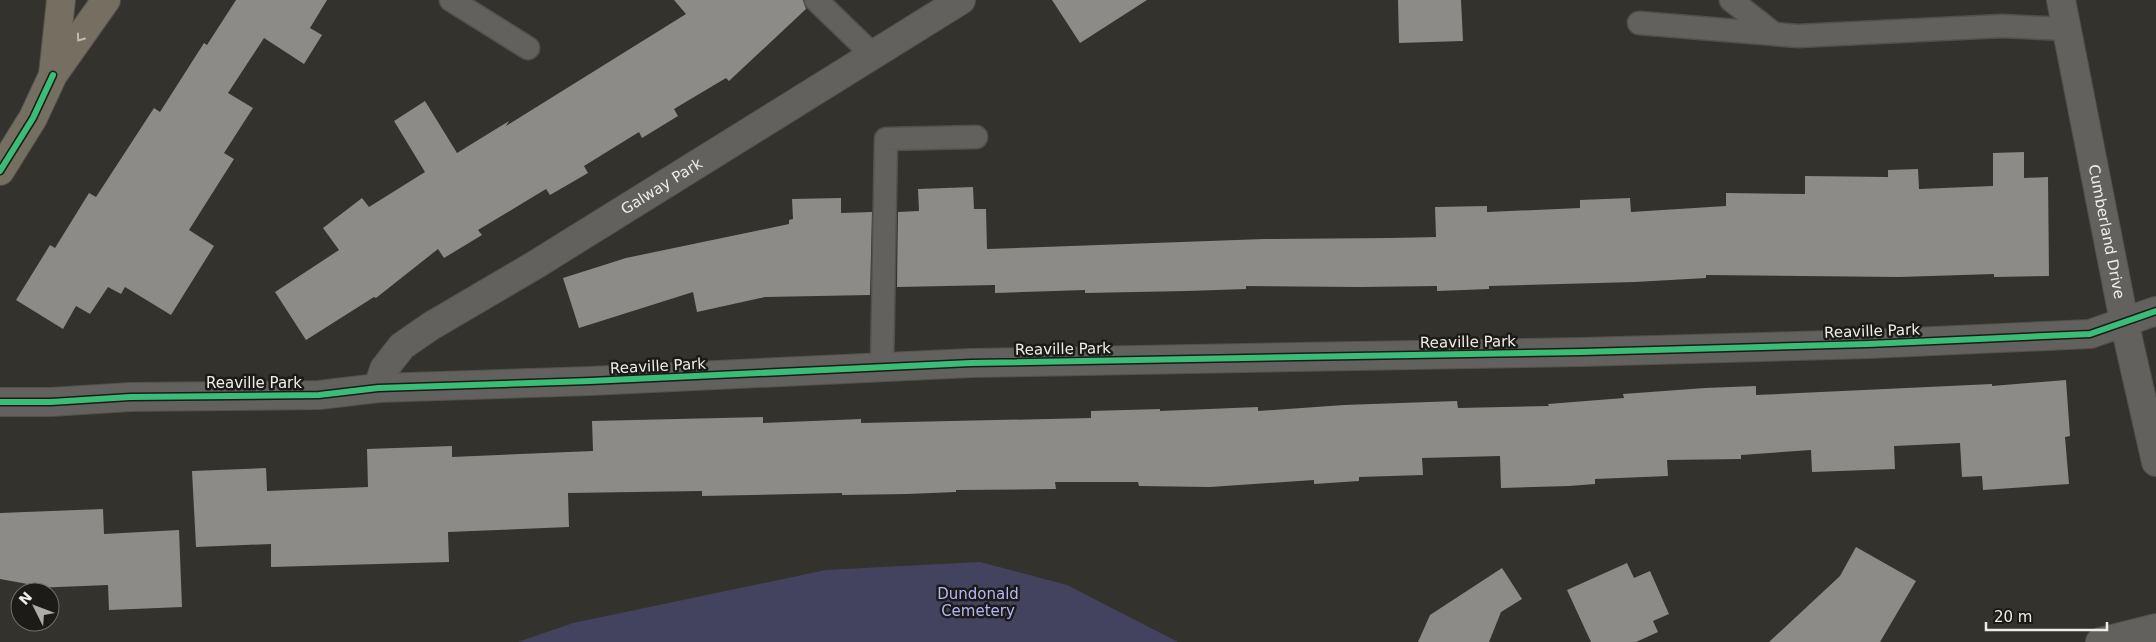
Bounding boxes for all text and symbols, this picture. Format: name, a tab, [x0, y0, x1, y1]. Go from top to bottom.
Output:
one-way arrow	[77, 32, 86, 42]
street label: Galway Park	[618, 154, 706, 218]
street label: Cumberland Drive	[2084, 163, 2128, 300]
street label: Reaville Park	[1824, 320, 1921, 342]
street label: Reaville Park	[1420, 332, 1516, 352]
street label: Reaville Park	[1015, 339, 1111, 359]
street label: Reaville Park	[610, 354, 707, 377]
street label: Reaville Park	[206, 374, 302, 392]
north arrow	[10, 582, 60, 632]
park label: Dundonald Cemetery	[937, 585, 1019, 620]
text: N	[15, 589, 35, 608]
scale bar	[1986, 600, 2107, 632]
text: 20 m	[1994, 608, 2032, 626]

